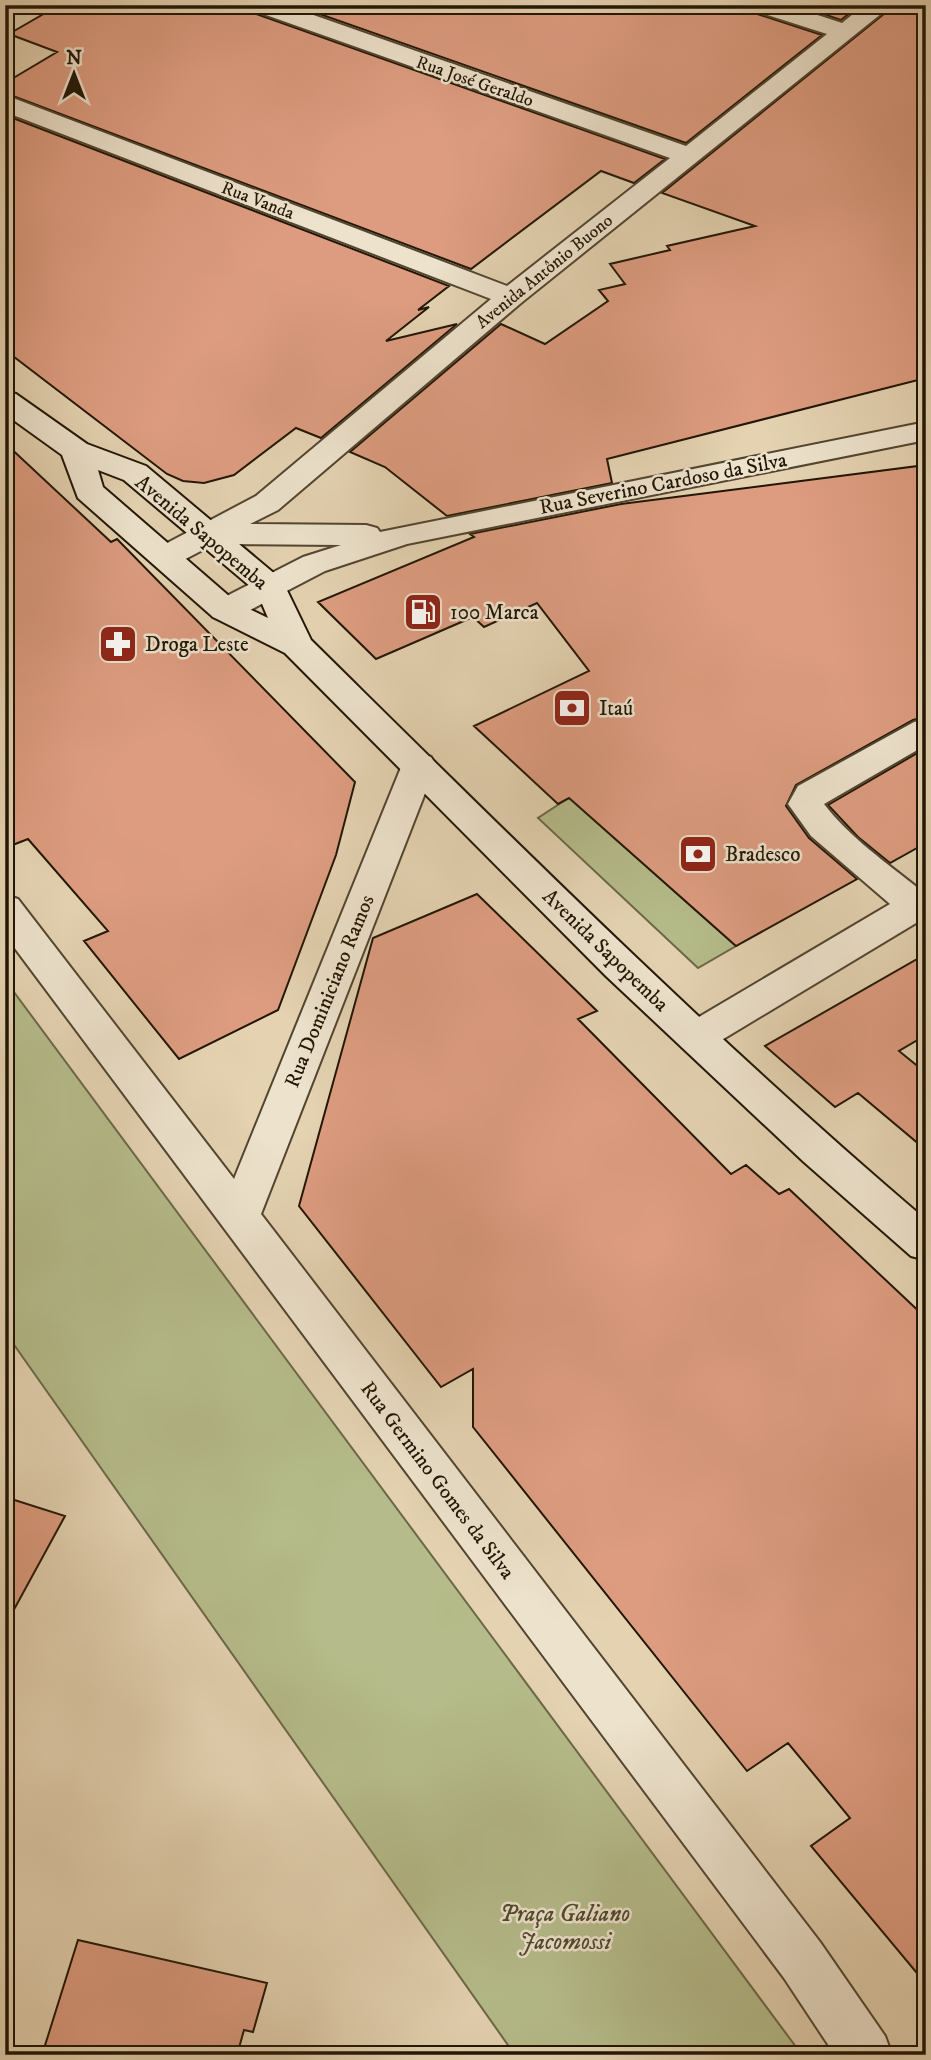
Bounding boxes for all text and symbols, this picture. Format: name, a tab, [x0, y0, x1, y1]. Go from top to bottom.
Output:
north arrow	[38, 38, 108, 108]
text: N	[66, 47, 82, 70]
street label: Rua José Geraldo	[413, 52, 536, 112]
street label: Rua Vanda	[218, 177, 297, 225]
street label: Avenida Antônio Buono	[472, 210, 618, 334]
street label: Rua Severino Cardoso da Silva	[537, 447, 789, 521]
street label: Avenida Sapopemba	[130, 470, 273, 596]
fuel station icon: 100 Marca	[402, 591, 444, 633]
place label: 100 Marca	[450, 600, 539, 626]
pharmacy icon: Droga Leste	[97, 623, 139, 665]
place label: Droga Leste	[145, 632, 249, 658]
bank icon: Itaú	[551, 687, 593, 729]
place label: Itaú	[599, 696, 633, 722]
bank icon: Bradesco	[677, 833, 719, 875]
place label: Bradesco	[725, 842, 800, 868]
street label: Avenida Sapopemba	[537, 884, 674, 1018]
street label: Rua Dominiciano Ramos	[279, 891, 381, 1092]
street label: Rua Germino Gomes da Silva	[354, 1377, 520, 1585]
park label: Praça Galiano Jacomossi	[500, 1899, 630, 1957]

